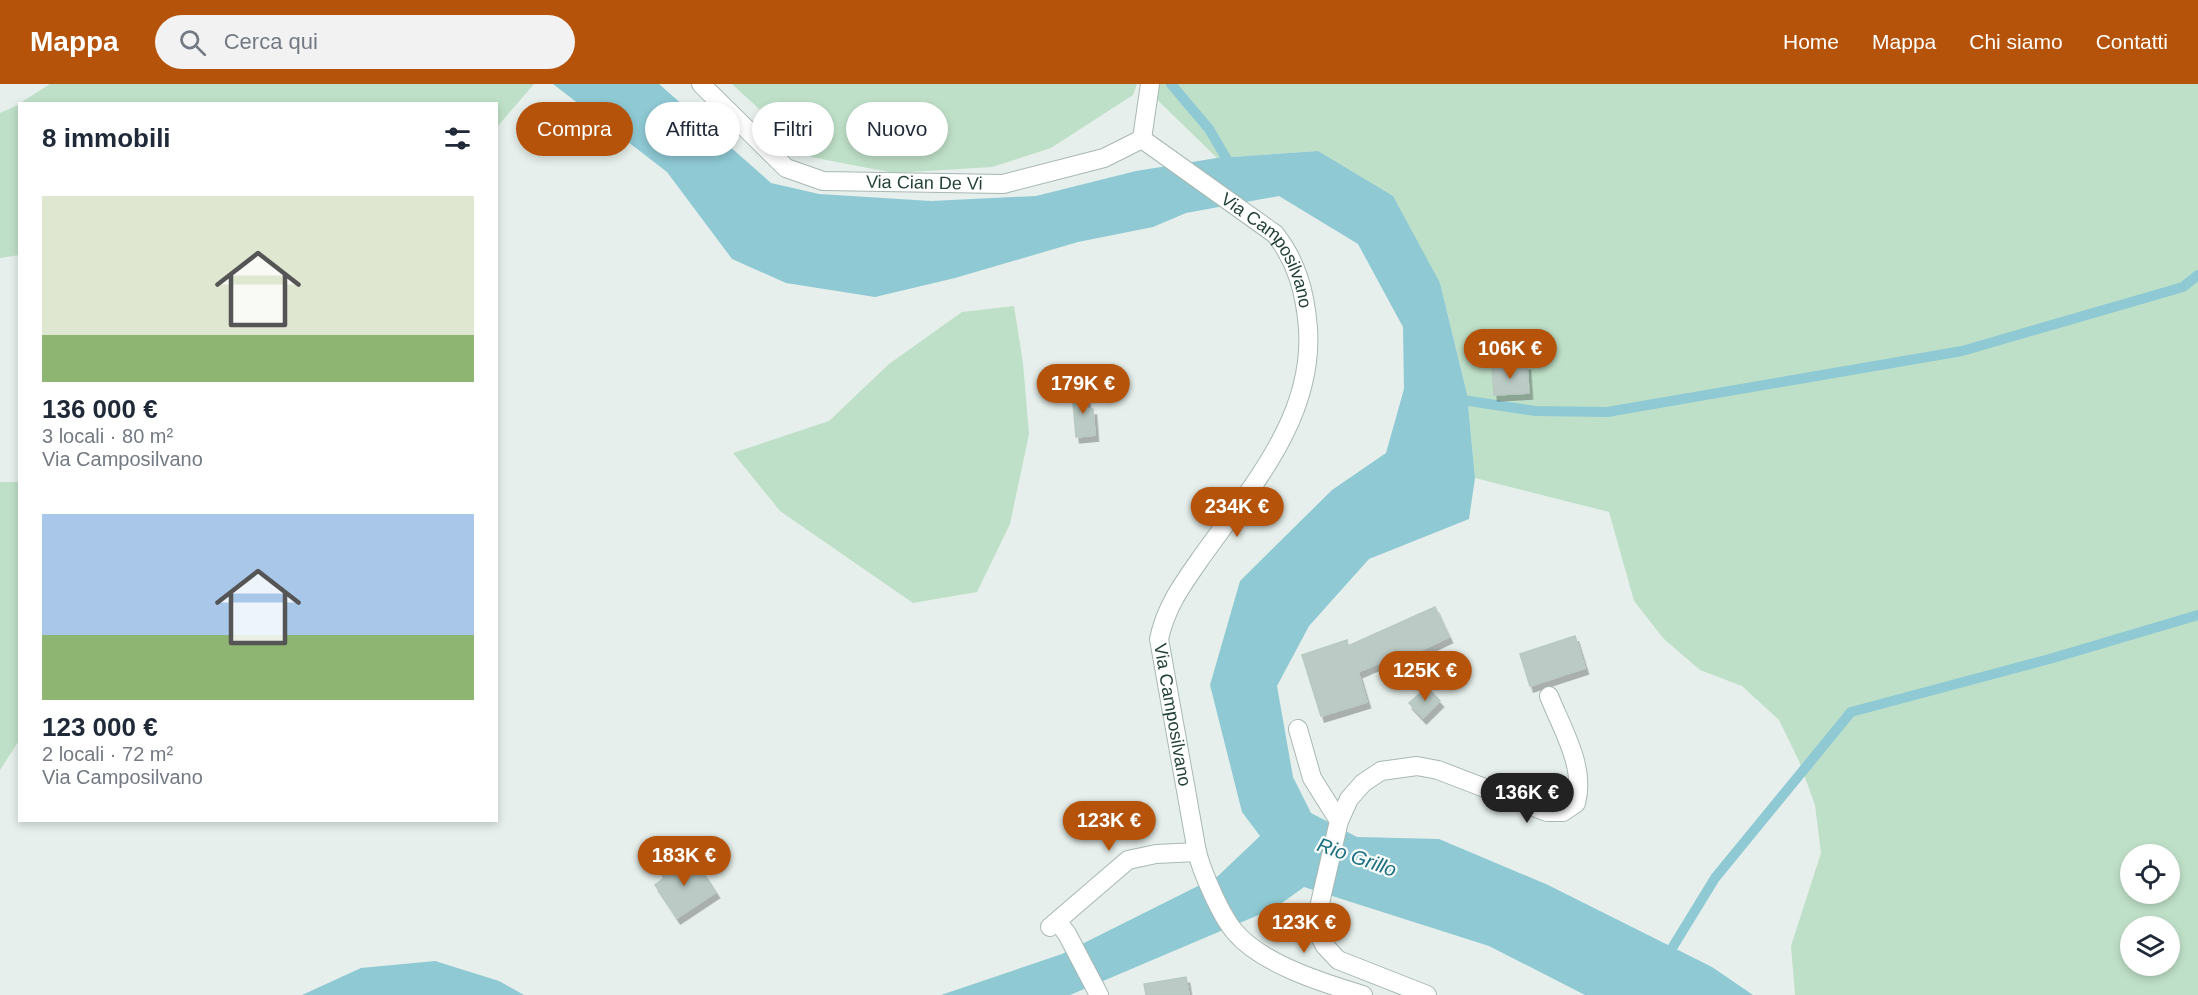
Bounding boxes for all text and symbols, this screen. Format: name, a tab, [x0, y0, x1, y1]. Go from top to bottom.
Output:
search box	[155, 15, 575, 69]
text: Mappa	[30, 26, 119, 57]
icon: search	[176, 26, 209, 59]
text: Cerca qui	[224, 29, 318, 54]
text: Home	[1783, 30, 1839, 53]
text: Mappa	[1872, 30, 1936, 53]
text: Chi siamo	[1969, 30, 2063, 53]
text: Contatti	[2096, 30, 2168, 53]
chip: Compra	[516, 102, 633, 156]
chip: Affitta	[645, 102, 740, 156]
chip: Filtri	[752, 102, 834, 156]
chip: Nuovo	[846, 102, 948, 156]
icon: filters	[441, 122, 474, 155]
text: 8 immobili	[42, 123, 171, 153]
street label: Via Cian De Vi	[866, 172, 983, 194]
street label: Via Camposilvano	[1217, 189, 1316, 310]
icon: home	[204, 235, 312, 343]
pin: 106K €	[1461, 329, 1559, 380]
text: 106K €	[1478, 337, 1542, 359]
pin: 179K €	[1034, 364, 1132, 415]
text: 179K €	[1051, 372, 1115, 394]
text: 136 000 €	[42, 394, 158, 424]
text: 3 locali · 80 m²	[42, 425, 173, 447]
text: Via Camposilvano	[42, 448, 203, 470]
pin: 234K €	[1188, 487, 1286, 538]
text: 234K €	[1205, 495, 1269, 517]
icon: home	[204, 553, 312, 661]
street label: Via Camposilvano	[1150, 642, 1195, 788]
pin: 125K €	[1376, 651, 1474, 702]
text: 125K €	[1393, 659, 1457, 681]
text: 123 000 €	[42, 712, 158, 742]
text: 2 locali · 72 m²	[42, 743, 173, 765]
text: Via Camposilvano	[42, 766, 203, 788]
pin: 136K €	[1478, 773, 1576, 824]
text: 136K €	[1495, 781, 1559, 803]
pin: 123K €	[1060, 801, 1158, 852]
text: 123K €	[1077, 809, 1141, 831]
water label: Rio Grillo	[1315, 833, 1399, 881]
pin: 183K €	[635, 836, 733, 887]
text: 183K €	[652, 844, 716, 866]
map controls	[2120, 844, 2180, 976]
button: locate	[2120, 844, 2180, 904]
pin: 123K €	[1255, 903, 1353, 954]
text: 123K €	[1272, 911, 1336, 933]
button: layers	[2120, 916, 2180, 976]

